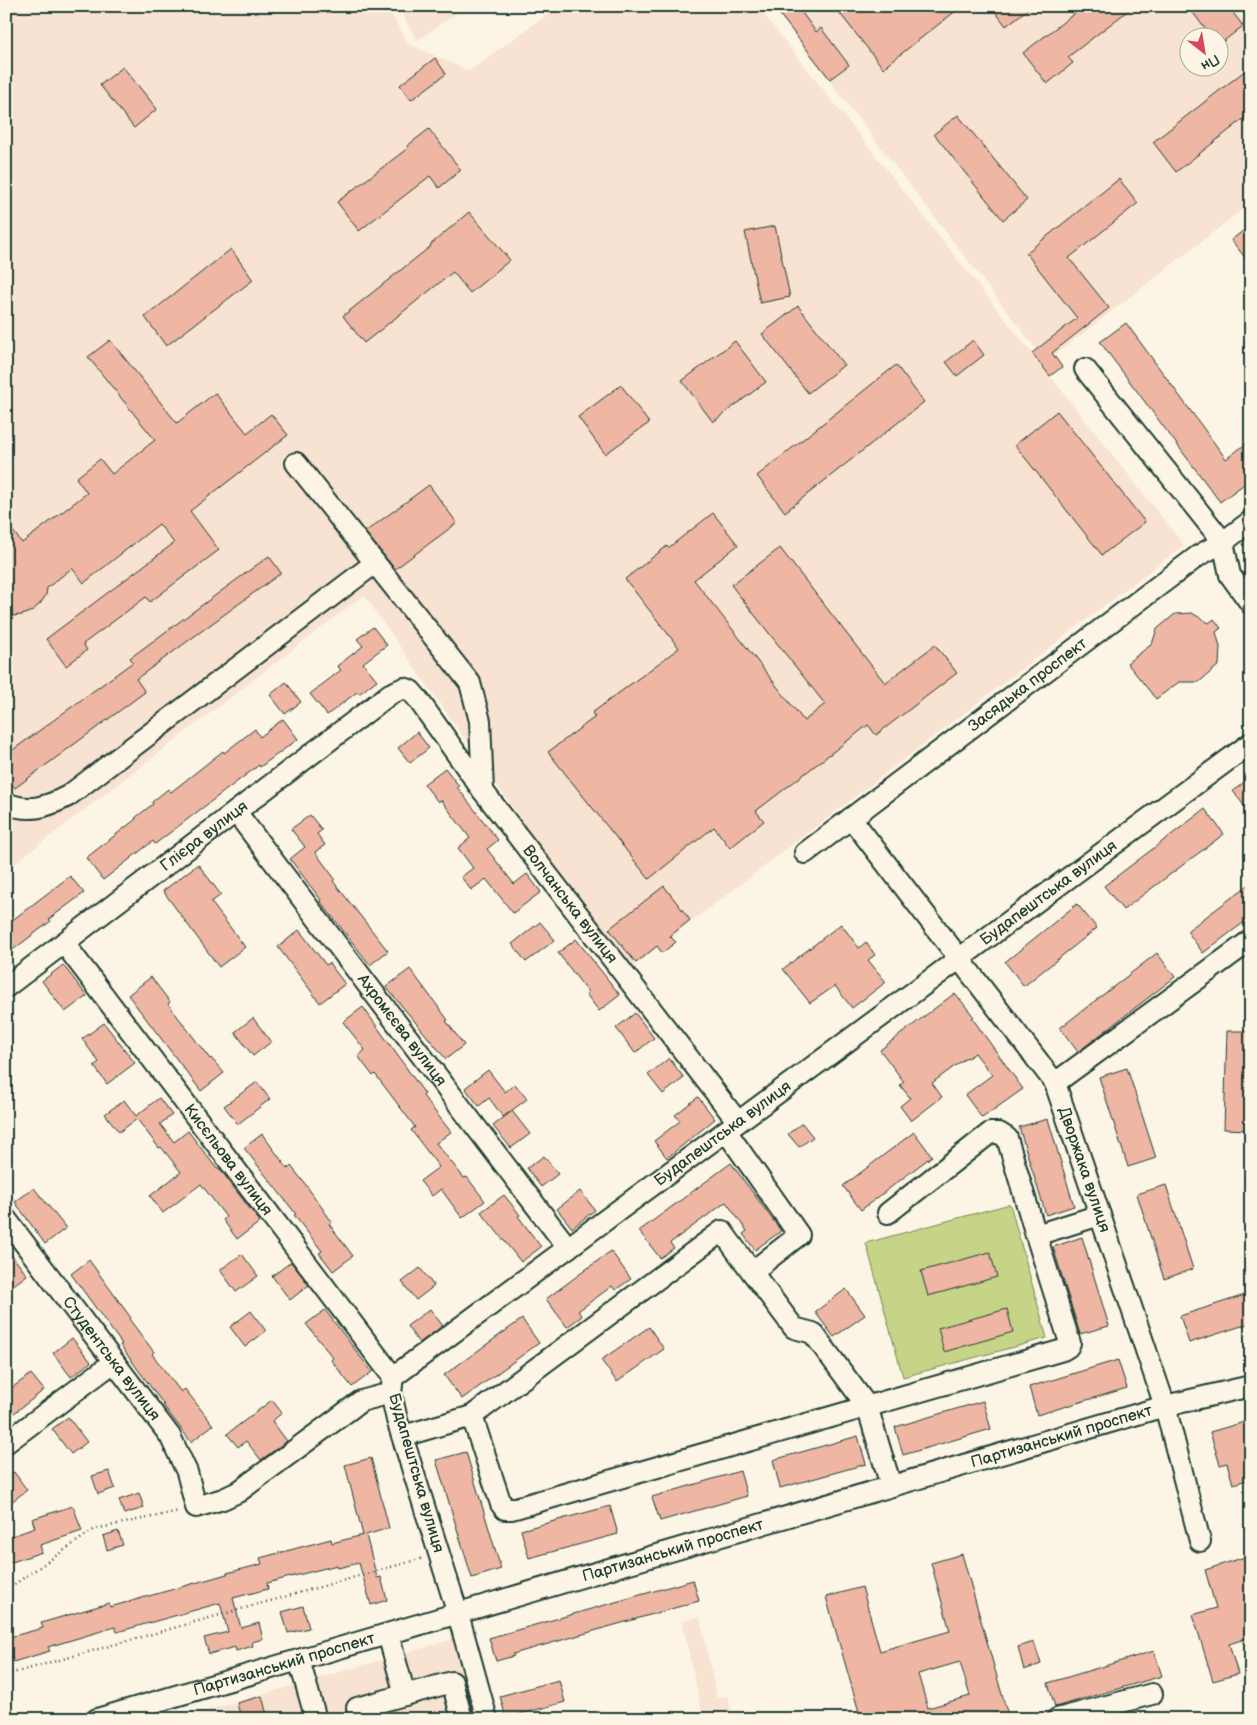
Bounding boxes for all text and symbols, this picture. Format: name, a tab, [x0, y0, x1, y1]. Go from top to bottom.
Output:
north arrow	[1180, 28, 1230, 78]
text: Пн	[1198, 51, 1223, 75]
street label: Засядька проспект	[964, 633, 1091, 736]
street label: Глієра вулиця	[156, 796, 252, 875]
street label: Будапештська вулиця	[976, 836, 1121, 949]
street label: Волчанська вулиця	[519, 841, 622, 967]
street label: Ахромєєва вулиця	[353, 969, 451, 1090]
street label: Будапештська вулиця	[651, 1077, 795, 1190]
street label: Кисєльова вулиця	[180, 1100, 277, 1219]
street label: Дворжака вулиця	[1054, 1104, 1115, 1235]
street label: Студентська вулиця	[59, 1293, 165, 1424]
street label: Будапештська вулиця	[384, 1391, 448, 1555]
street label: Партизанський проспект	[968, 1401, 1155, 1472]
street label: Партизанський проспект	[580, 1515, 766, 1586]
street label: Партизанський проспект	[191, 1628, 378, 1700]

